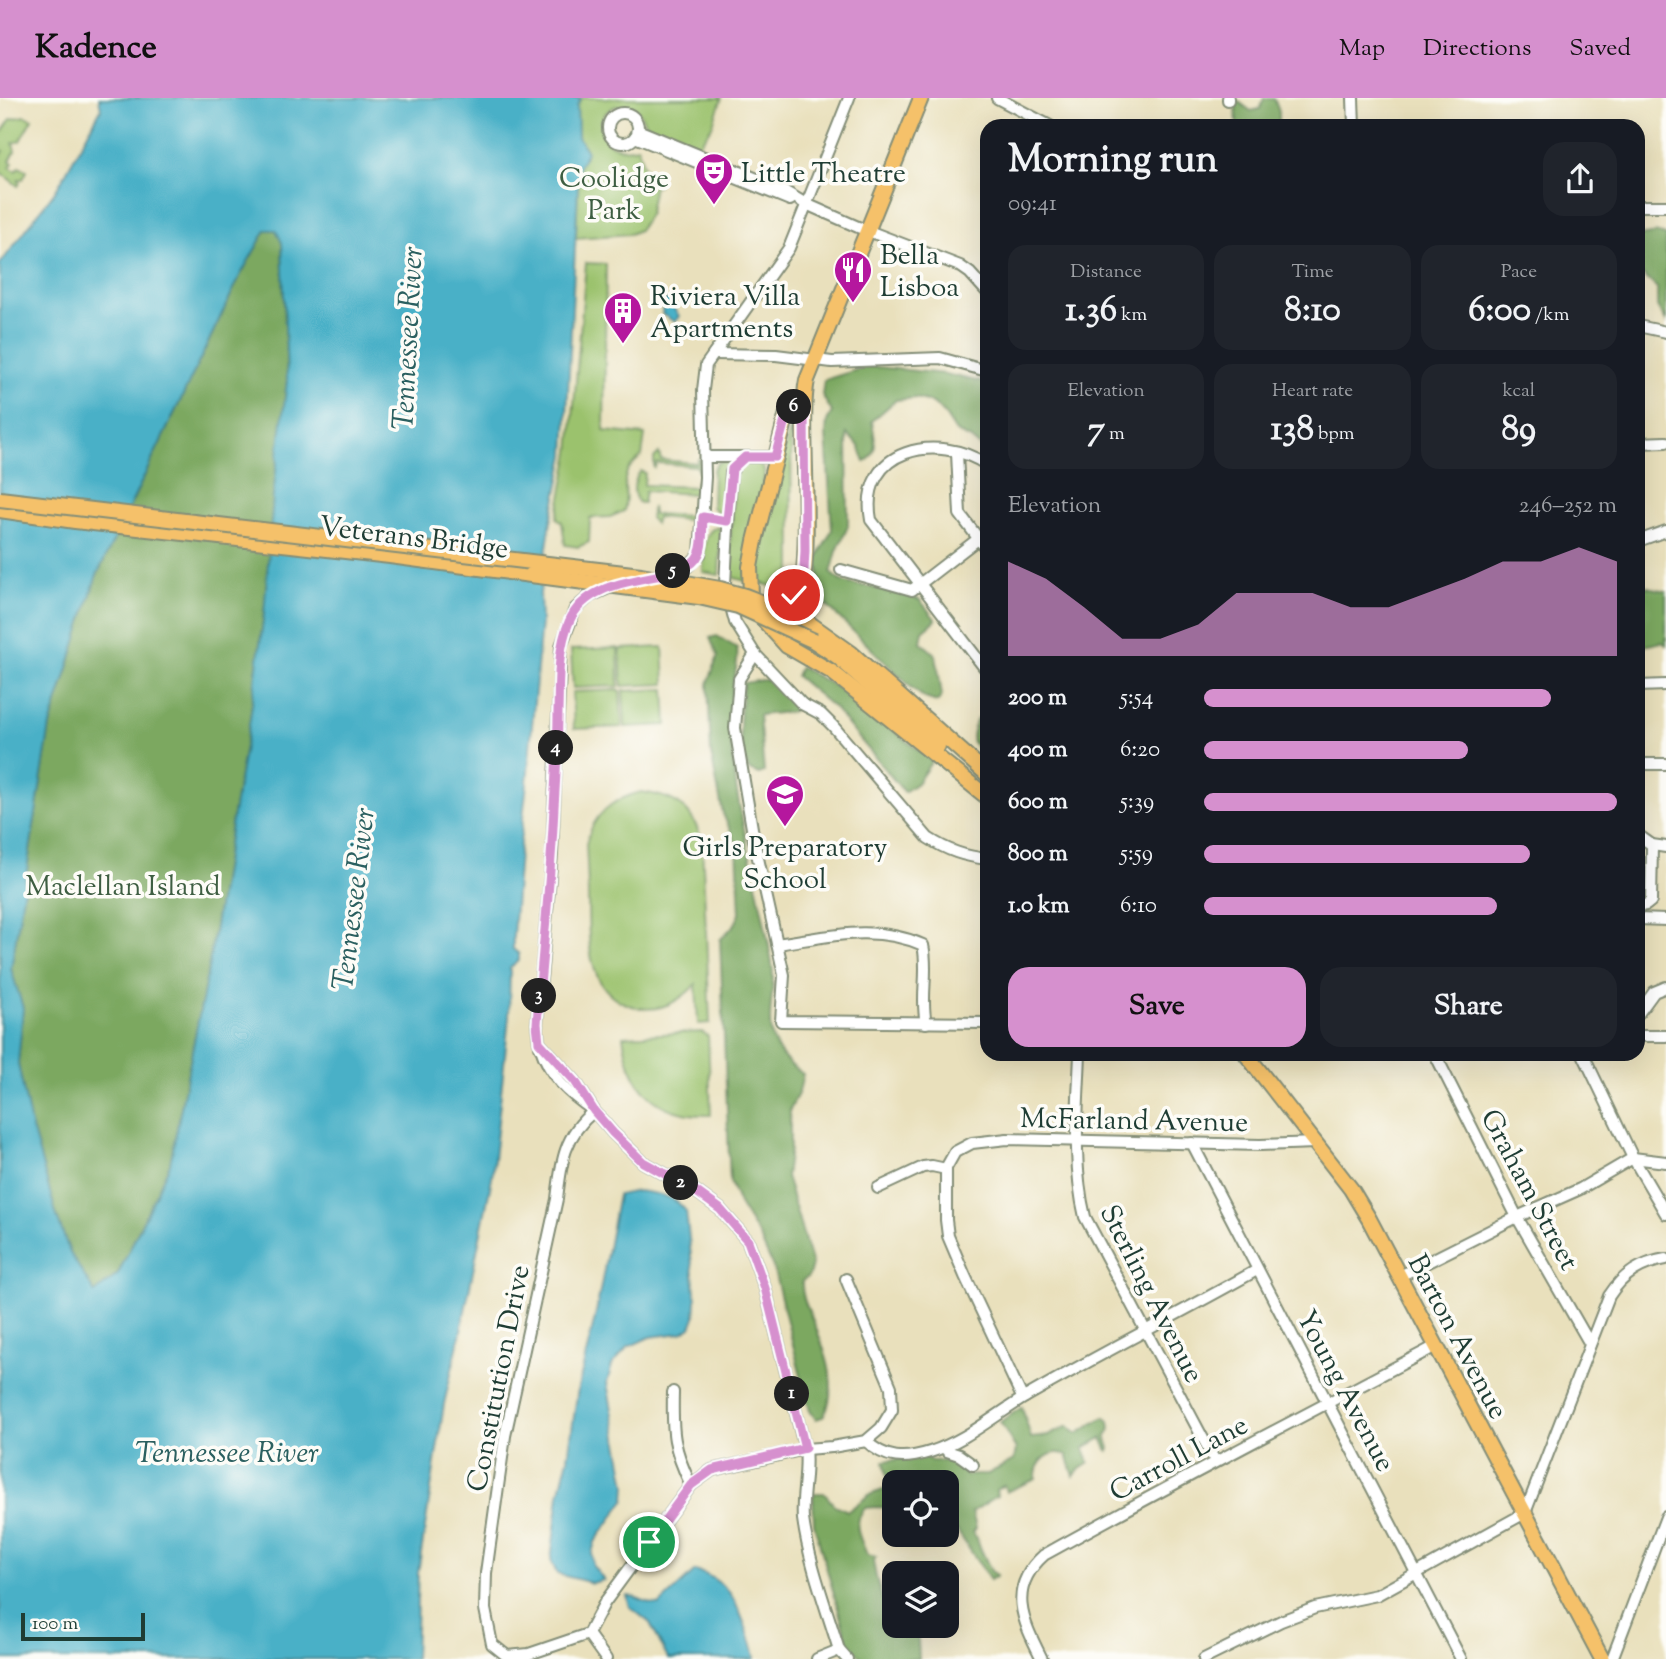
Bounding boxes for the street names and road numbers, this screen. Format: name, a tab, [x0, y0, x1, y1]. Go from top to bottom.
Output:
street label: Veterans Bridge	[317, 508, 511, 570]
street label: McFarland Avenue	[1019, 1100, 1248, 1144]
street label: Graham Street	[1469, 1103, 1588, 1278]
street label: Sterling Avenue	[1088, 1198, 1212, 1390]
street label: Barton Avenue	[1396, 1248, 1517, 1427]
street label: Constitution Drive	[458, 1262, 542, 1495]
street label: Young Avenue	[1285, 1303, 1404, 1479]
street label: Carroll Lane	[1103, 1406, 1256, 1513]

